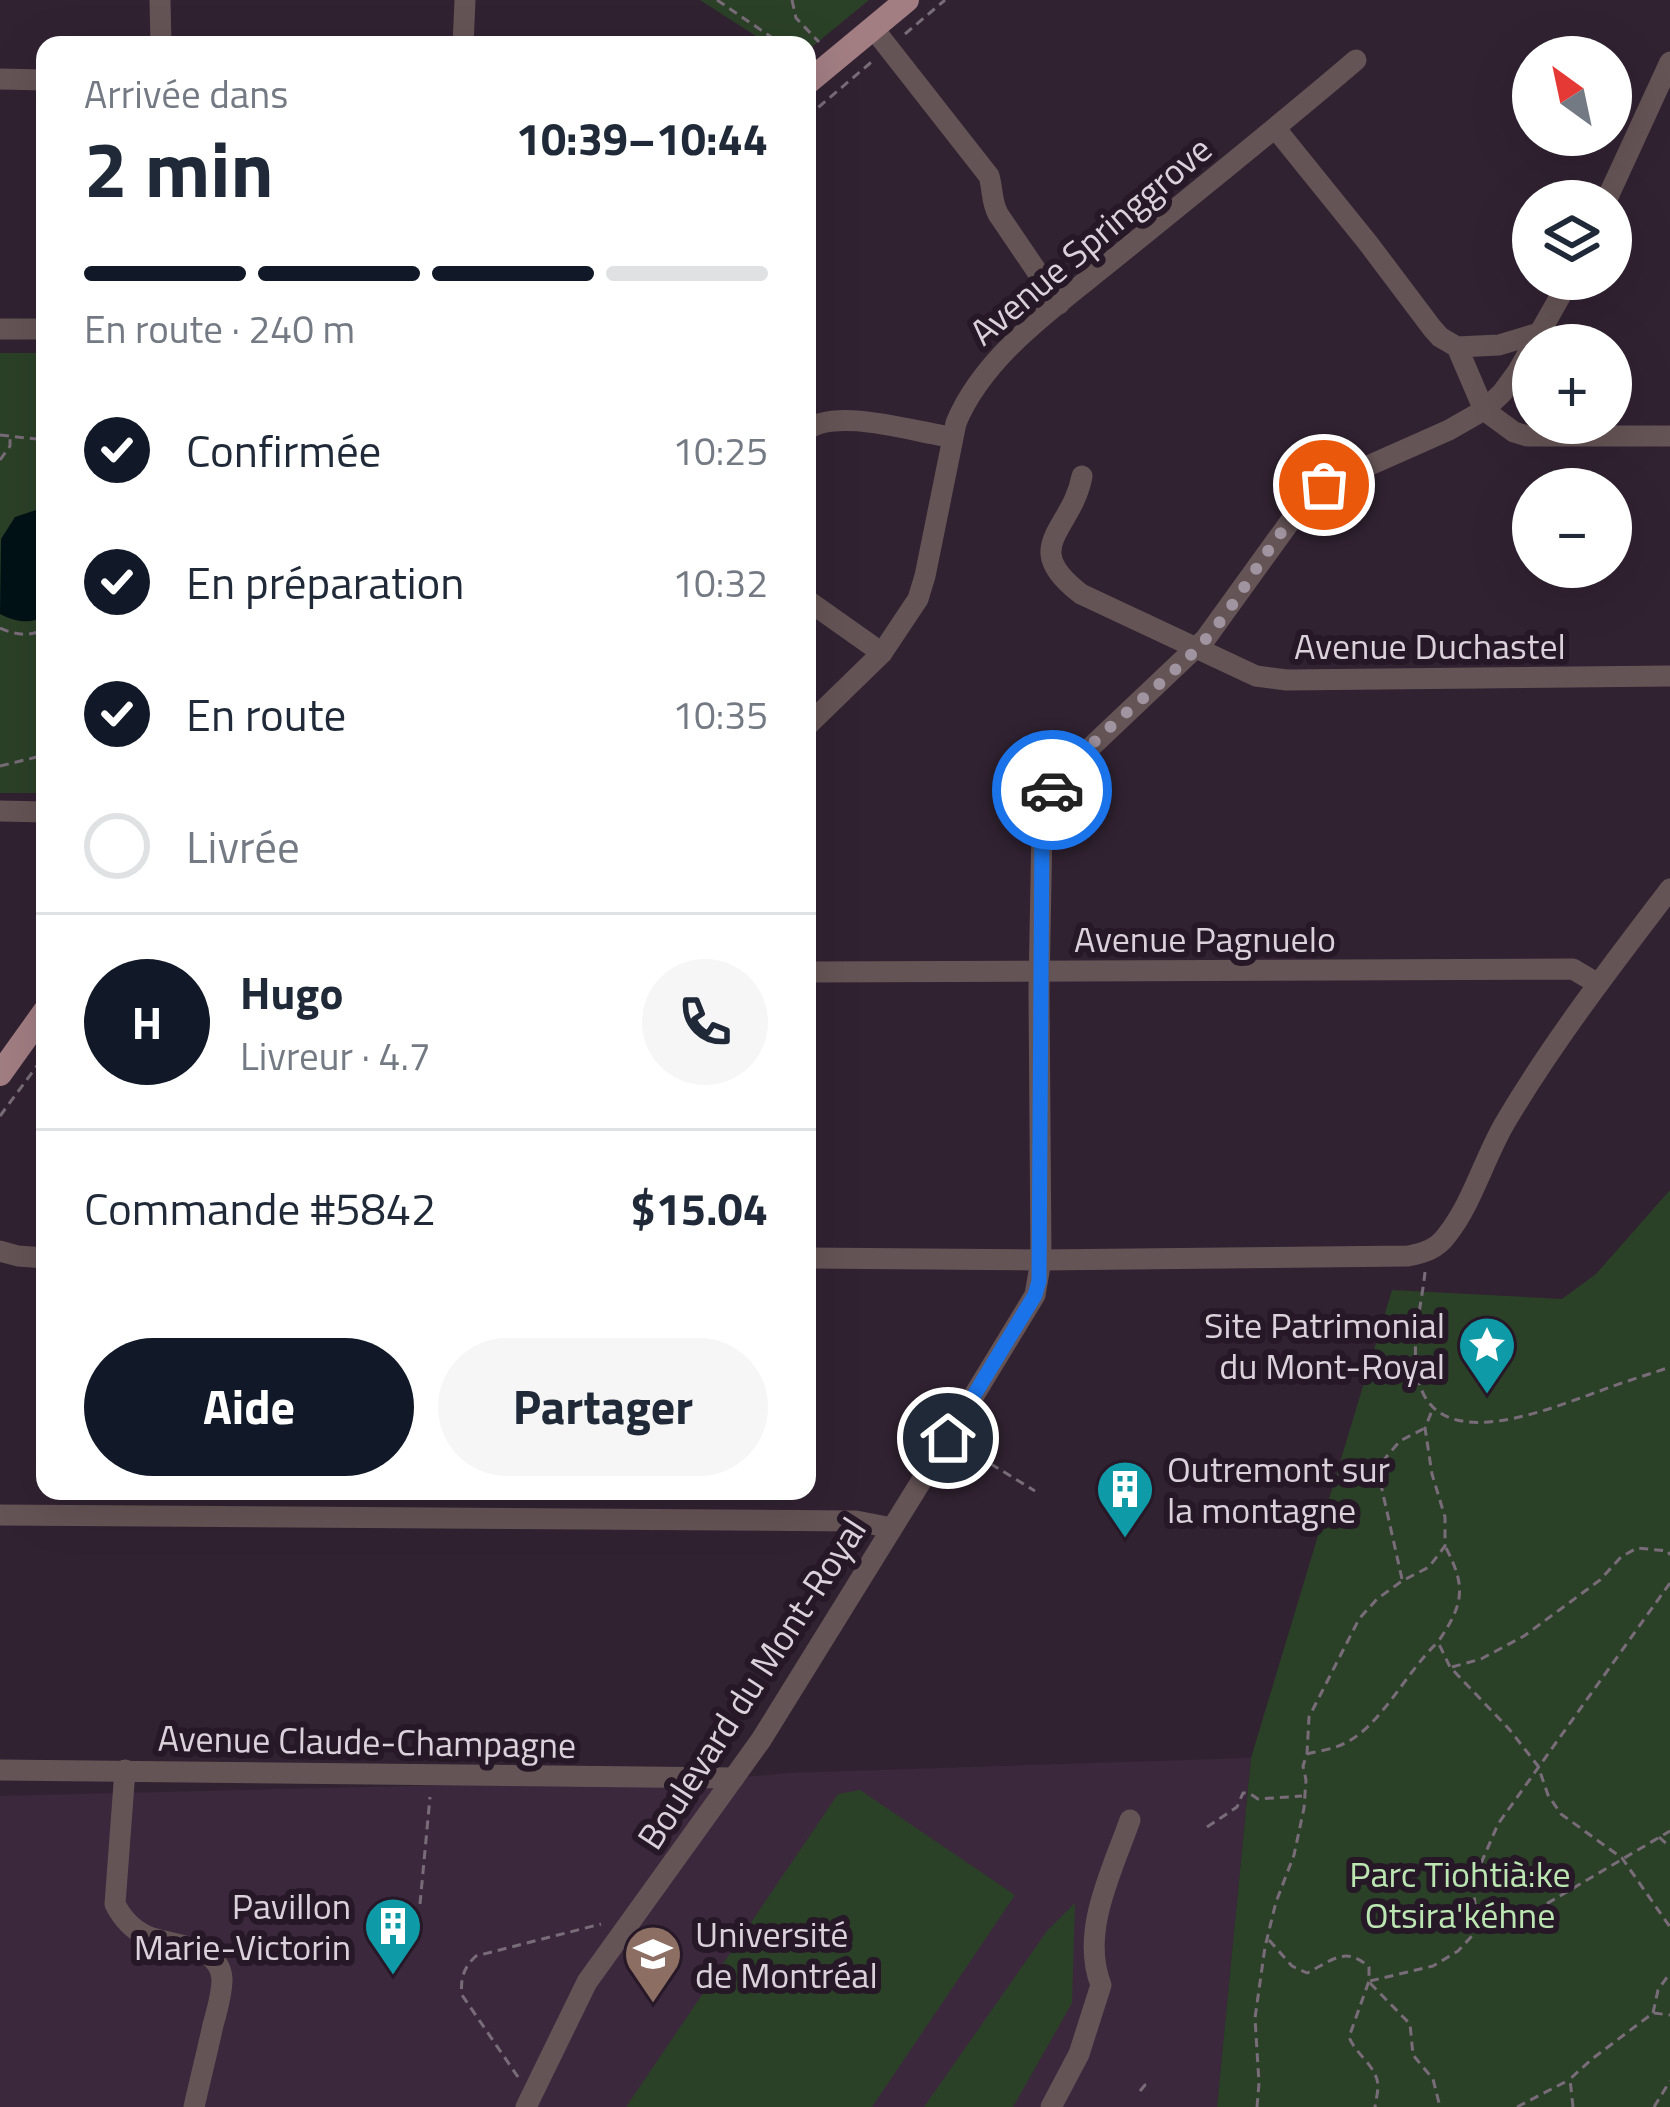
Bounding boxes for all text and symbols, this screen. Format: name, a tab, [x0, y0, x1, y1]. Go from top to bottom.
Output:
north arrow	[1512, 36, 1632, 156]
map controls	[1512, 36, 1632, 588]
text: Arrivée dans	[84, 64, 288, 123]
text: 10:39–10:44	[516, 104, 768, 172]
text: 2 min	[84, 109, 274, 227]
street label: Avenue Springgrove	[957, 122, 1223, 358]
button: layers	[1512, 180, 1632, 300]
text: En route · 240 m	[84, 299, 355, 358]
button: +	[1512, 324, 1632, 444]
text: Confirmée	[186, 416, 381, 484]
icon: check	[84, 417, 150, 483]
text: 10:25	[672, 421, 768, 480]
pin	[1273, 434, 1375, 536]
icon: bag	[1291, 452, 1357, 518]
button: −	[1512, 468, 1632, 588]
text: En préparation	[186, 548, 464, 616]
icon: check	[84, 549, 150, 615]
text: 10:32	[672, 553, 768, 612]
street label: Avenue Duchastel	[1294, 618, 1566, 673]
text: En route	[186, 680, 346, 748]
icon: check	[84, 681, 150, 747]
text: 10:35	[672, 685, 768, 744]
courier	[992, 730, 1112, 850]
icon: car	[1019, 757, 1085, 823]
text: Livrée	[186, 812, 300, 880]
street label: Avenue Pagnuelo	[1074, 911, 1336, 966]
text: Hugo	[240, 958, 343, 1026]
button: phone	[642, 959, 768, 1085]
text: H	[132, 988, 162, 1056]
text: Livreur · 4.7	[240, 1026, 431, 1085]
text: Commande #5842	[84, 1174, 436, 1242]
text: $15.04	[630, 1174, 768, 1242]
place label: Site Patrimonial du Mont-Royal	[1204, 1297, 1445, 1393]
place icon: Site Patrimonial du Mont-Royal	[1456, 1314, 1518, 1396]
button: Aide	[84, 1338, 414, 1476]
button: Partager	[438, 1338, 768, 1476]
pin	[897, 1387, 999, 1489]
icon: home	[915, 1405, 981, 1471]
place label: Outremont sur la montagne	[1167, 1441, 1390, 1537]
building icon: Outremont sur la montagne	[1094, 1458, 1156, 1540]
street label: Boulevard du Mont-Royal	[623, 1506, 879, 1860]
street label: Avenue Claude-Champagne	[157, 1710, 577, 1772]
park label: Parc Tiohtià:ke Otsira'kéhne	[1349, 1846, 1571, 1942]
place label: Pavillon Marie-Victorin	[134, 1878, 351, 1974]
building icon: Pavillon Marie-Victorin	[362, 1895, 424, 1977]
place label: Université de Montréal	[695, 1906, 878, 2002]
school or university icon: Université de Montréal	[622, 1923, 684, 2005]

